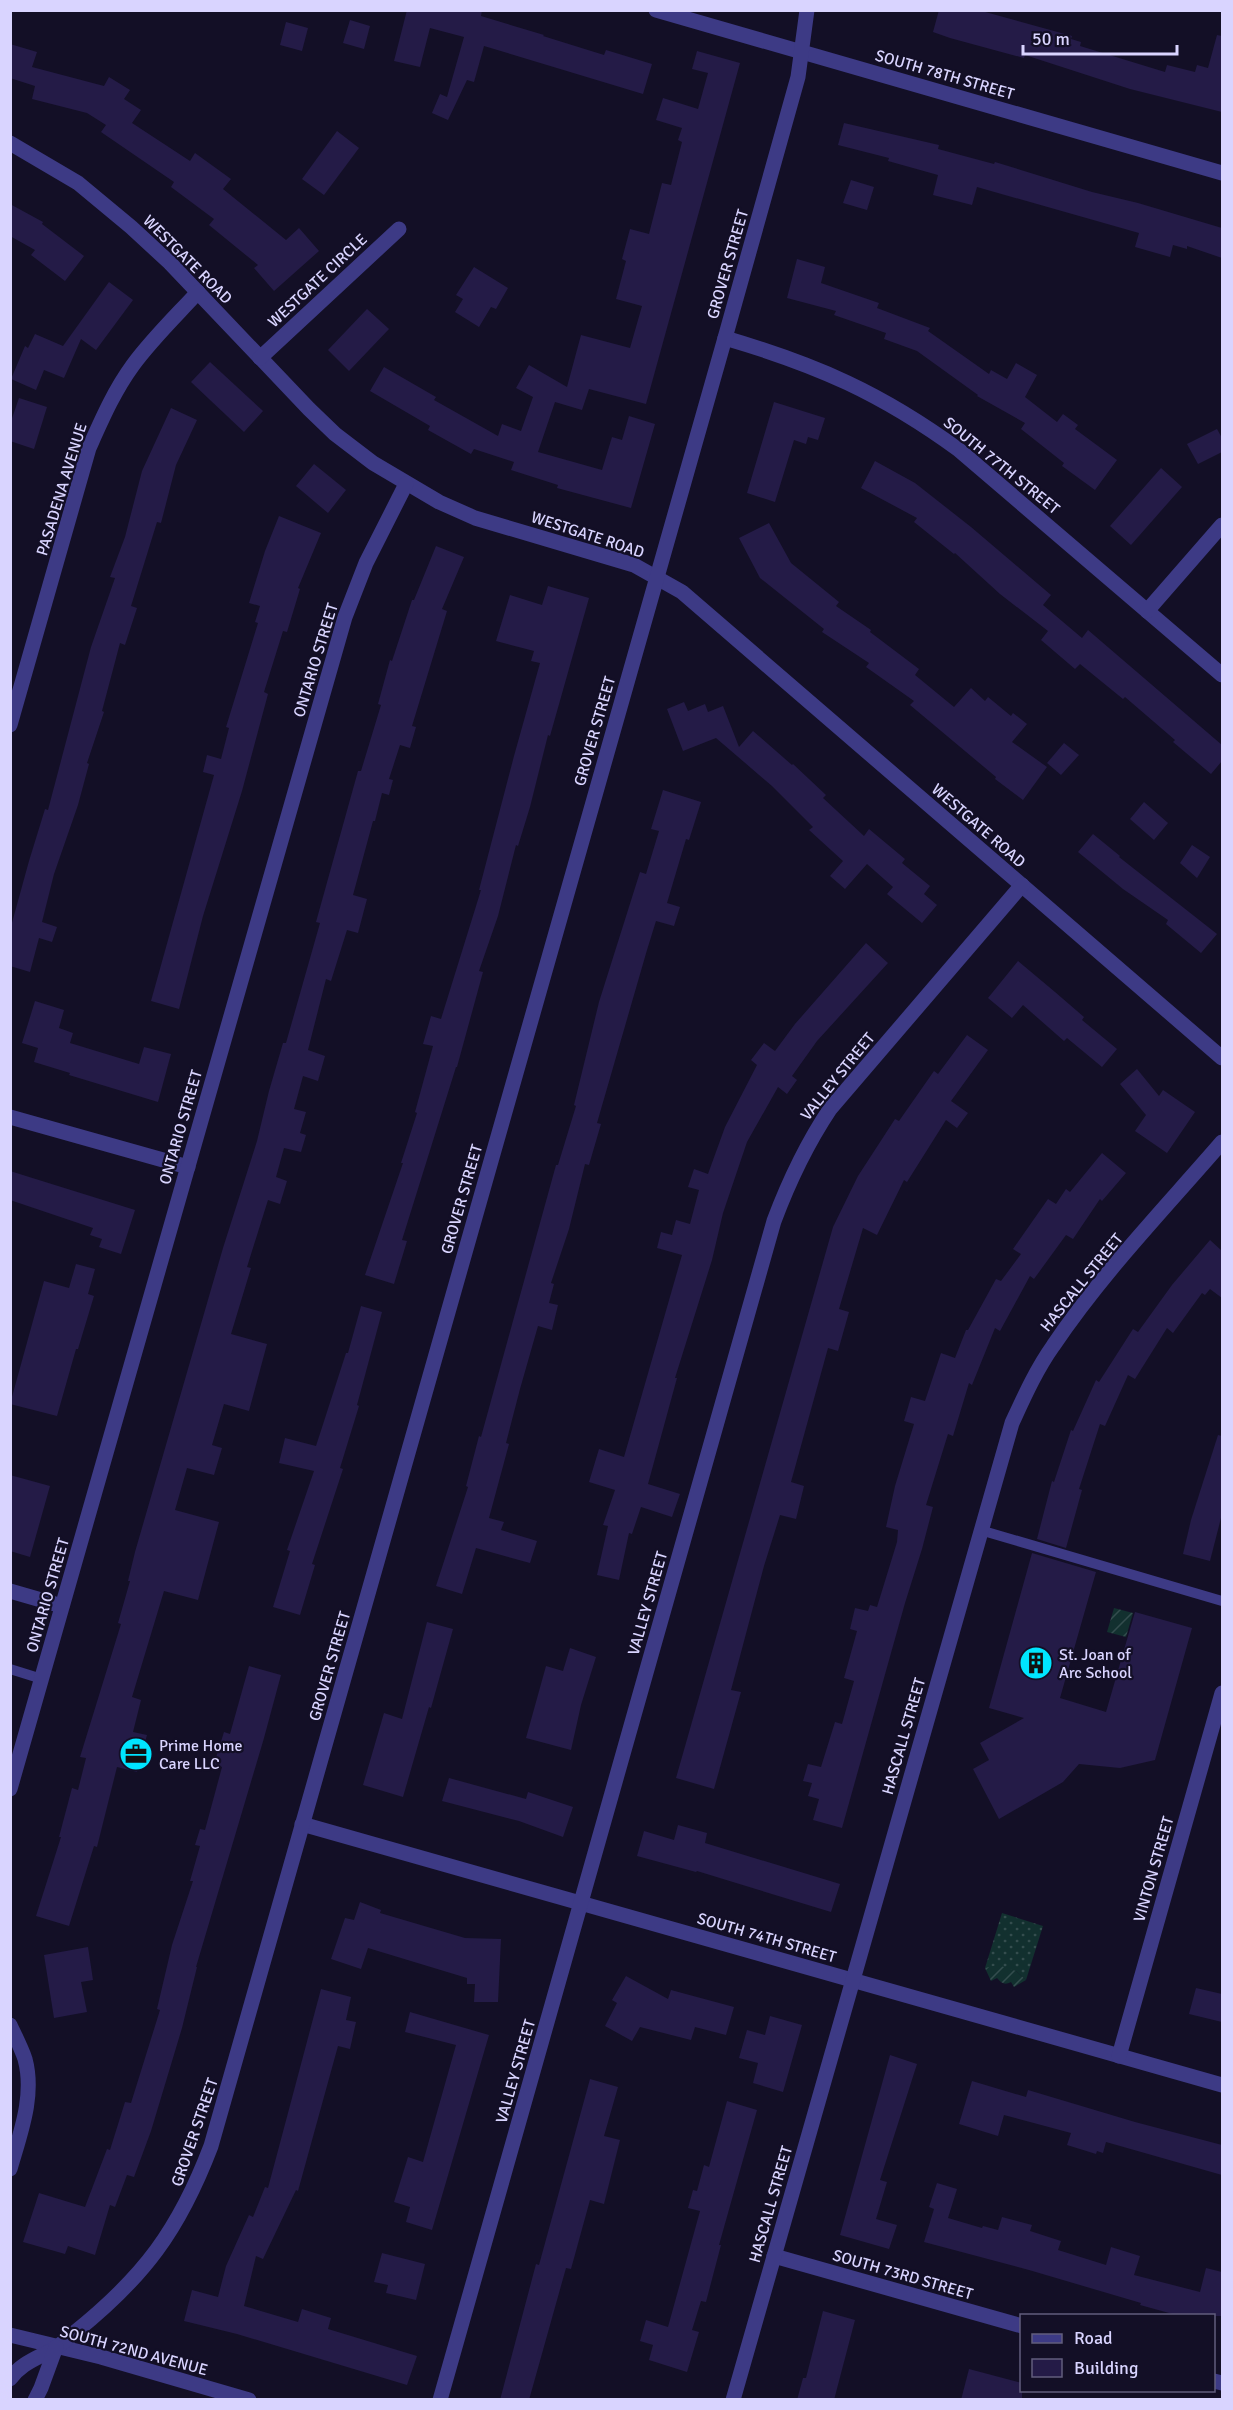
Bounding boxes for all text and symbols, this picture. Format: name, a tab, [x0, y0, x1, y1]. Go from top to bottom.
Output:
scale bar	[1023, 18, 1178, 56]
text: 50 m	[1032, 28, 1070, 50]
street label: SOUTH 78TH STREET	[873, 46, 1017, 104]
street label: GROVER STREET	[703, 207, 753, 321]
street label: WESTGATE ROAD	[139, 211, 236, 308]
street label: WESTGATE CIRCLE	[264, 230, 372, 332]
street label: SOUTH 77TH STREET	[939, 413, 1064, 519]
street label: PASADENA AVENUE	[32, 420, 92, 558]
street label: WESTGATE ROAD	[529, 507, 647, 563]
street label: ONTARIO STREET	[289, 601, 343, 720]
street label: GROVER STREET	[570, 674, 620, 788]
street label: WESTGATE ROAD	[927, 780, 1029, 872]
street label: VALLEY STREET	[796, 1029, 879, 1125]
street label: ONTARIO STREET	[155, 1068, 207, 1187]
street label: GROVER STREET	[437, 1142, 487, 1256]
street label: HASCALL STREET	[1036, 1229, 1128, 1336]
street label: ONTARIO STREET	[22, 1536, 74, 1655]
street label: VALLEY STREET	[624, 1549, 672, 1658]
street label: GROVER STREET	[305, 1609, 355, 1723]
building icon: St. Joan of Arc School	[1018, 1645, 1054, 1681]
place label: St. Joan of Arc School	[1059, 1645, 1132, 1683]
street label: HASCALL STREET	[878, 1675, 930, 1797]
office icon: Prime Home Care LLC	[118, 1736, 154, 1772]
place label: Prime Home Care LLC	[159, 1736, 242, 1774]
street label: VINTON STREET	[1129, 1814, 1179, 1924]
street label: SOUTH 74TH STREET	[695, 1909, 839, 1967]
street label: VALLEY STREET	[492, 2017, 540, 2126]
street label: GROVER STREET	[167, 2075, 223, 2189]
street label: HASCALL STREET	[745, 2143, 797, 2265]
street label: SOUTH 73RD STREET	[830, 2245, 975, 2305]
legend	[1020, 2314, 1215, 2392]
street label: SOUTH 72ND AVENUE	[58, 2322, 210, 2380]
text: Road	[1074, 2327, 1113, 2349]
text: Building	[1074, 2357, 1138, 2379]

